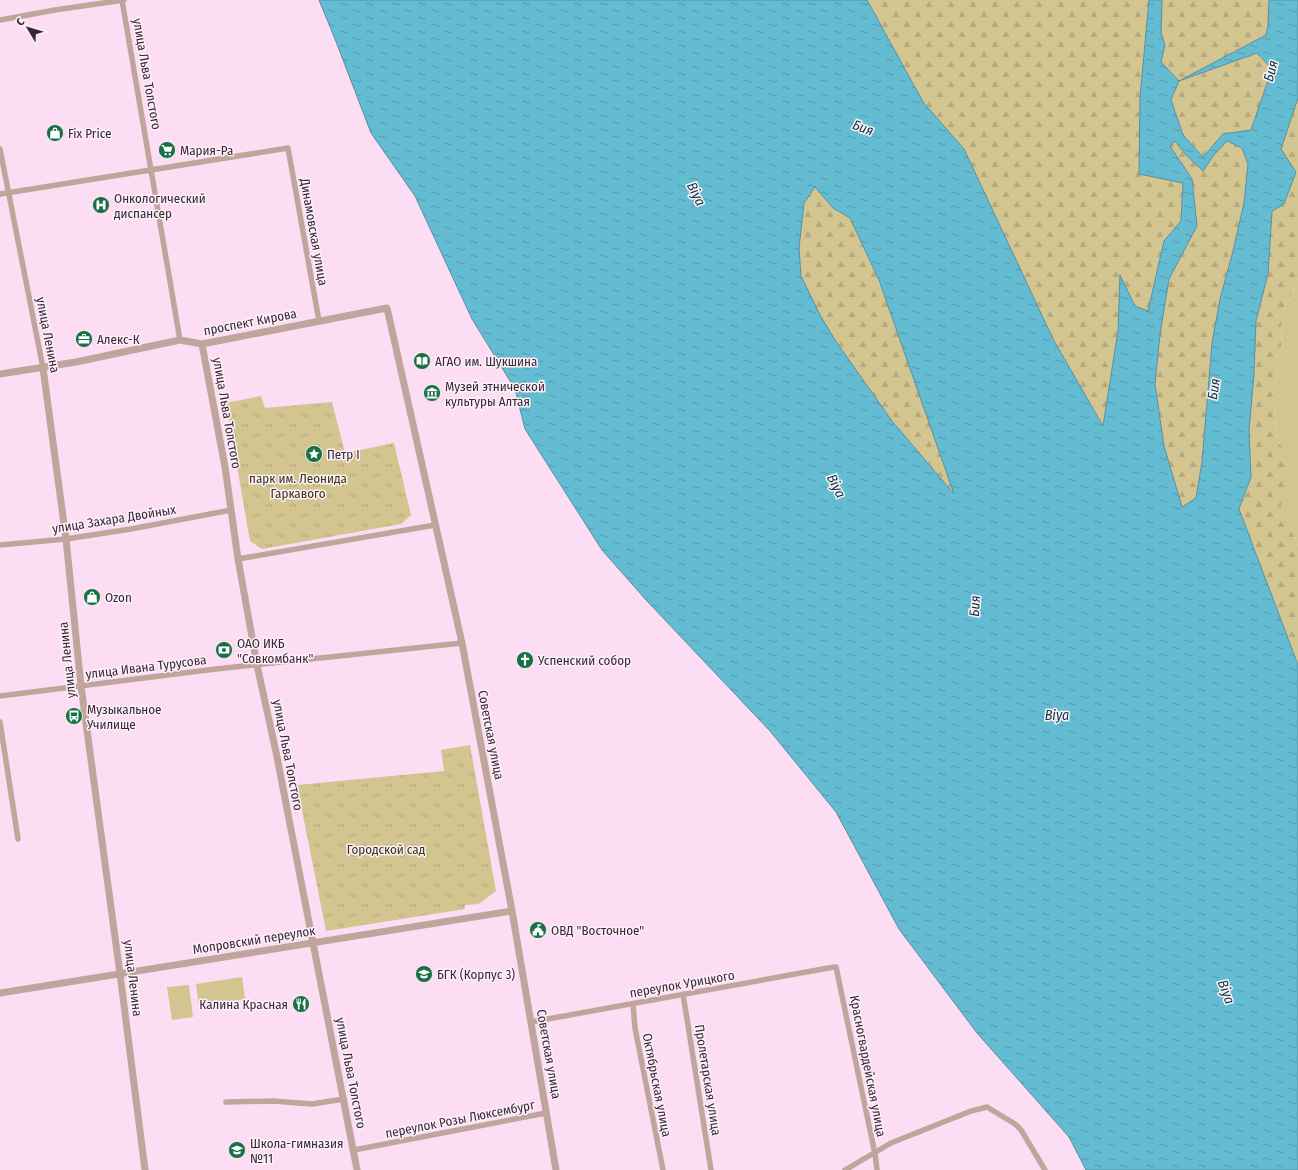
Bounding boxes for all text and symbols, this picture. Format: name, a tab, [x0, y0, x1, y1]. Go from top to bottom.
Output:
north arrow	[8, 8, 48, 48]
text: С	[14, 16, 28, 28]
street label: улица Льва Толстого	[130, 17, 164, 131]
water label: Бия	[1260, 58, 1282, 84]
water label: Бия	[850, 116, 876, 140]
shop icon: Fix Price	[45, 123, 65, 143]
place label: Fix Price	[68, 126, 111, 141]
supermarket icon: Мария-Ра	[157, 140, 177, 160]
place label: Мария-Ра	[180, 143, 233, 158]
street label: Динамовская улица	[297, 176, 331, 287]
water label: Biya	[683, 179, 709, 209]
place label: Онкологический диспансер	[114, 191, 206, 221]
hospital icon: Онкологический диспансер	[91, 195, 111, 215]
street label: улица Ленина	[33, 296, 63, 374]
street label: проспект Кирова	[202, 306, 298, 338]
office icon: Алекс-К	[74, 329, 94, 349]
place label: Алекс-К	[97, 332, 140, 347]
library icon: АГАО им. Шукшина	[412, 351, 432, 371]
place label: АГАО им. Шукшина	[435, 354, 537, 369]
street label: улица Льва Толстого	[210, 356, 244, 470]
water label: Бия	[1204, 377, 1224, 401]
place label: Музей этнической культуры Алтая	[445, 379, 545, 409]
museum icon: Музей этнической культуры Алтая	[422, 383, 442, 403]
place icon: Петр I	[304, 444, 324, 464]
place label: Петр I	[327, 447, 360, 462]
park label: парк им. Леонида Гаркавого	[249, 471, 347, 501]
water label: Biya	[823, 471, 849, 501]
street label: улица Захара Двойных	[51, 502, 177, 536]
shop icon: Ozon	[82, 587, 102, 607]
place label: Ozon	[105, 590, 132, 605]
water label: Бия	[966, 595, 984, 617]
street label: улица Ленина	[56, 621, 78, 699]
place label: ОАО ИКБ "Совкомбанк"	[237, 636, 313, 666]
bank icon: ОАО ИКБ "Совкомбанк"	[214, 640, 234, 660]
church icon: Успенский собор	[515, 650, 535, 670]
street label: улица Ивана Турусова	[85, 652, 207, 682]
place label: Успенский собор	[537, 653, 631, 668]
street label: Советская улица	[475, 689, 507, 781]
street label: улица Льва Толстого	[270, 698, 306, 812]
place label: Музыкальное Училище	[86, 702, 162, 732]
bus stop icon: Музыкальное Училище	[64, 706, 84, 726]
water label: Biya	[1045, 707, 1069, 724]
park label: Городской сад	[347, 842, 426, 857]
public building icon: ОВД "Восточное"	[528, 920, 548, 940]
street label: Мопровский переулок	[192, 923, 316, 957]
place label: ОВД "Восточное"	[551, 923, 644, 938]
street label: улица Ленина	[121, 939, 145, 1017]
school or university icon: БГК (Корпус 3)	[414, 964, 434, 984]
place label: БГК (Корпус 3)	[437, 967, 515, 982]
street label: переулок Урицкого	[628, 967, 736, 1001]
water label: Biya	[1214, 977, 1238, 1007]
restaurant icon: Калина Красная	[291, 994, 311, 1014]
street label: Красногвардейская улица	[847, 994, 889, 1138]
place label: Калина Красная	[199, 997, 288, 1012]
street label: Советская улица	[534, 1008, 564, 1100]
street label: улица Льва Толстого	[333, 1016, 369, 1130]
street label: Пролетарская улица	[692, 1023, 724, 1137]
street label: Октябрьская улица	[640, 1032, 674, 1138]
street label: переулок Розы Люксембург	[384, 1097, 536, 1141]
place label: Школа-гимназия №11	[250, 1136, 344, 1166]
school or university icon: Школа-гимназия №11	[227, 1140, 247, 1160]

